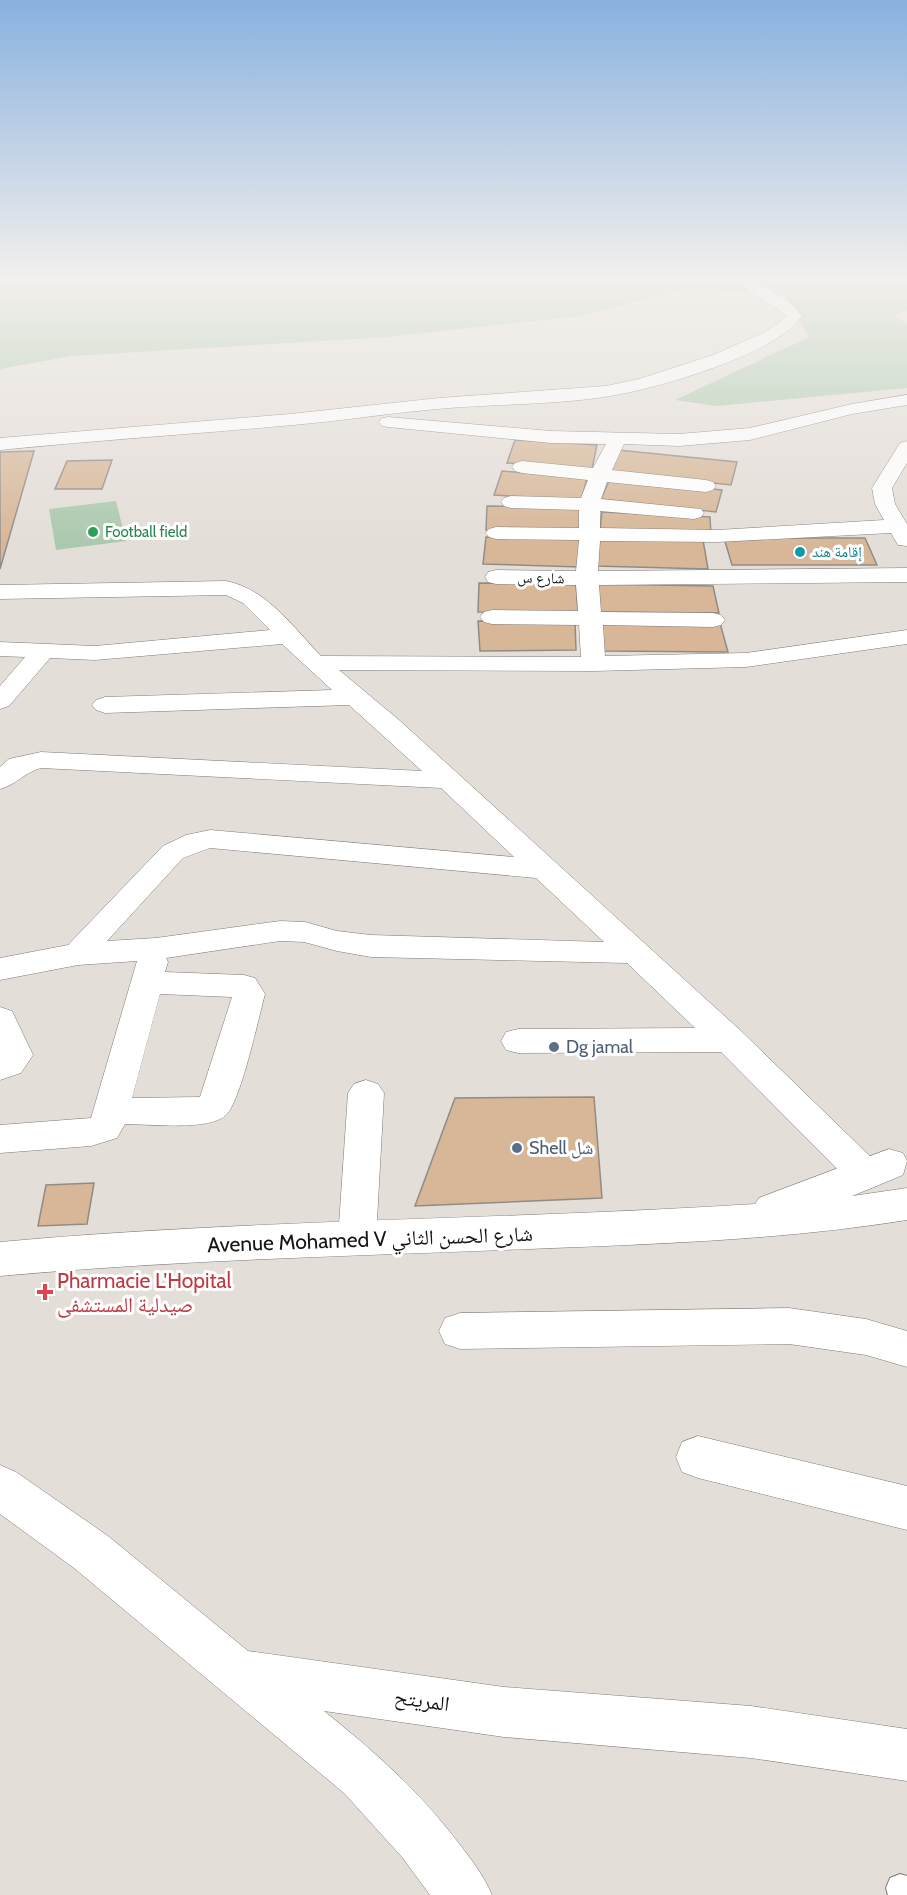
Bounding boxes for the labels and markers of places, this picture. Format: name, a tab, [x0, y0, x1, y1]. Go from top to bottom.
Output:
place label: Football field	[105, 523, 187, 541]
marker: Football field	[86, 525, 100, 539]
place label: إقامة هند	[812, 543, 862, 562]
marker: إقامة هند	[793, 545, 807, 559]
place label: Dg jamal	[566, 1036, 634, 1058]
marker: Dg jamal	[547, 1040, 561, 1054]
place label: Shell شل	[529, 1137, 593, 1159]
marker: Shell شل	[510, 1141, 524, 1155]
place label: Pharmacie L'Hopital صيدلية المستشفى	[57, 1268, 232, 1318]
marker: Pharmacie L'Hopital صيدلية المستشفى	[38, 1285, 52, 1299]

